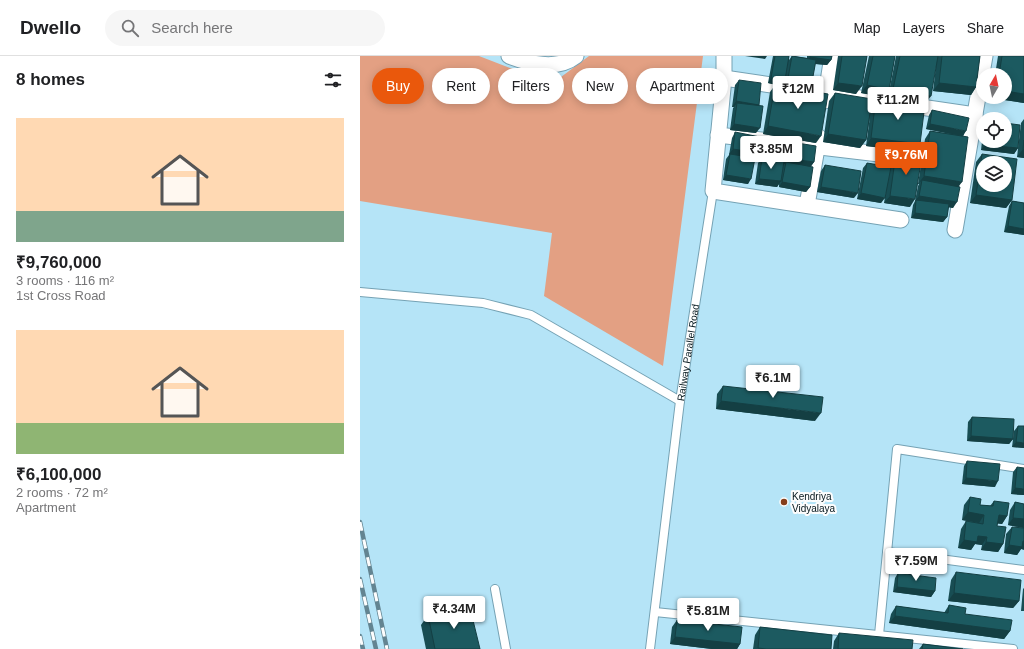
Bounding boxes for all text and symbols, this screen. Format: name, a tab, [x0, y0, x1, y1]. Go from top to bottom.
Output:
search box	[105, 10, 385, 46]
text: Dwello	[20, 17, 81, 38]
icon: search	[119, 17, 141, 39]
text: Search here	[151, 19, 233, 36]
text: Map	[853, 20, 881, 36]
text: Layers	[903, 20, 945, 36]
text: Share	[967, 20, 1004, 36]
chip: Buy	[372, 68, 424, 104]
chip: Rent	[432, 68, 490, 104]
chip: Filters	[498, 68, 564, 104]
chip: New	[572, 68, 628, 104]
chip: Apartment	[636, 68, 728, 104]
north arrow	[976, 68, 1012, 104]
map controls	[976, 68, 1012, 192]
icon: filters	[322, 69, 344, 91]
text: 8 homes	[16, 70, 85, 89]
pin: ₹12M	[774, 76, 822, 110]
text: ₹12M	[782, 81, 814, 96]
pin: ₹11.2M	[865, 87, 931, 121]
text: ₹11.2M	[877, 92, 919, 107]
button: locate	[976, 112, 1012, 148]
pin: ₹3.85M	[738, 136, 804, 170]
text: ₹3.85M	[749, 141, 793, 156]
pin: ₹9.76M	[873, 142, 939, 176]
icon: home	[144, 144, 216, 216]
text: ₹9.76M	[884, 147, 928, 162]
button: layers	[976, 156, 1012, 192]
text: ₹9,760,000	[16, 253, 101, 272]
text: 3 rooms · 116 m²	[16, 273, 114, 288]
text: 1st Cross Road	[16, 288, 106, 303]
street label: Railway Parallel Road	[675, 303, 701, 402]
icon: home	[144, 356, 216, 428]
pin: ₹6.1M	[745, 365, 801, 399]
text: ₹6.1M	[755, 370, 791, 385]
text: ₹6,100,000	[16, 465, 101, 484]
text: 2 rooms · 72 m²	[16, 485, 108, 500]
place label: Kendriya Vidyalaya	[792, 491, 836, 514]
marker: Kendriya Vidyalaya	[779, 497, 789, 507]
text: Apartment	[16, 500, 76, 515]
pin: ₹7.59M	[883, 548, 949, 582]
text: ₹7.59M	[894, 553, 938, 568]
pin: ₹4.34M	[421, 596, 487, 630]
pin: ₹5.81M	[675, 598, 741, 632]
text: ₹4.34M	[432, 601, 476, 616]
text: ₹5.81M	[686, 603, 730, 618]

